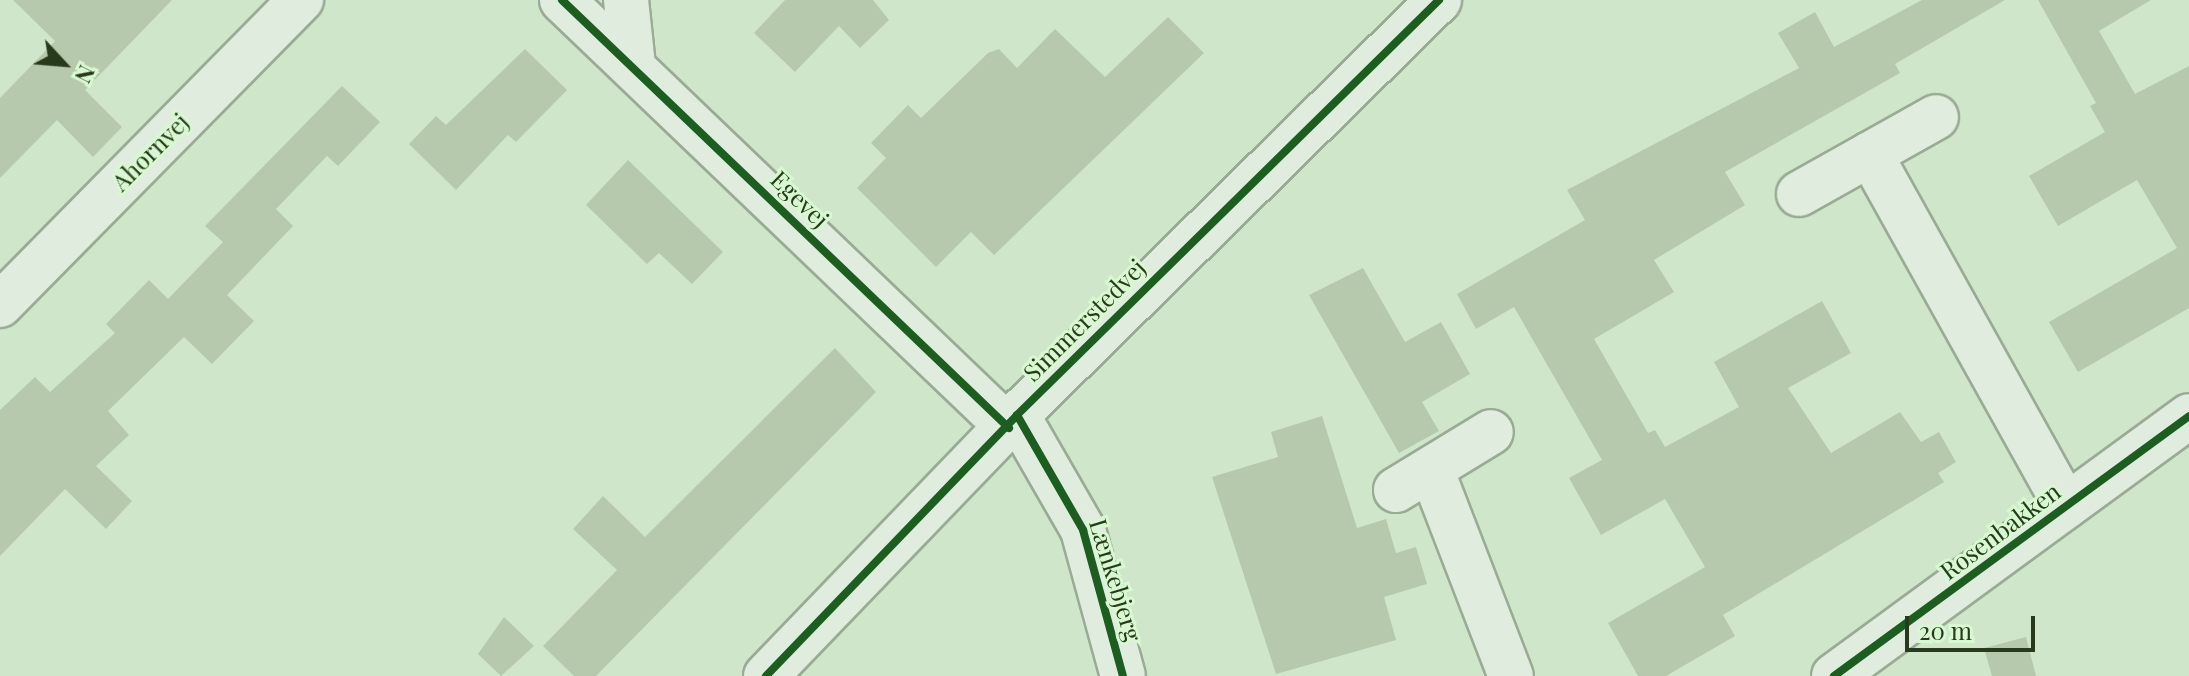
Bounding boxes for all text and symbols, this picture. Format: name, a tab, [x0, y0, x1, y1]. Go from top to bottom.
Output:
north arrow	[24, 24, 104, 104]
text: N	[69, 61, 103, 88]
street label: Ahornvej	[105, 107, 195, 197]
street label: Egevej	[765, 165, 835, 233]
street label: Simmerstedvej	[1017, 253, 1151, 387]
street label: Rosenbakken	[1934, 477, 2066, 585]
street label: Lænkebjerg	[1084, 515, 1148, 645]
scale bar	[1909, 600, 2039, 650]
text: 20 m	[1919, 614, 1972, 646]

